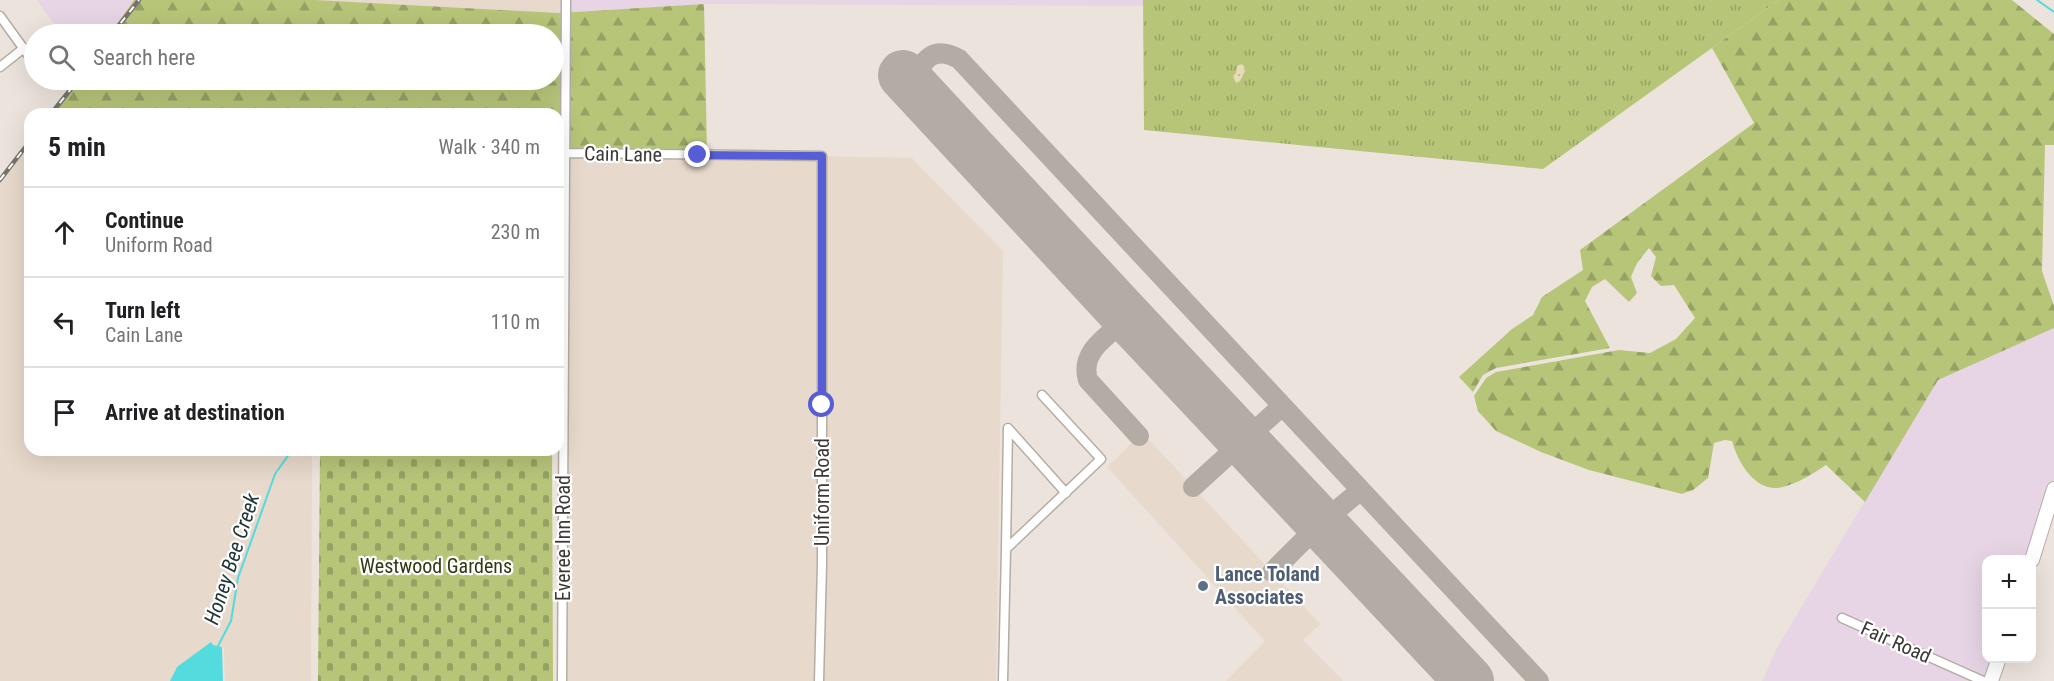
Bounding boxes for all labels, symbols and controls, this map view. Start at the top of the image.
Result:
search box [24,24,564,90]
icon: search [45,41,78,74]
text: Search here [93,45,195,70]
text: 5 min [48,132,106,162]
text: Walk · 340 m [439,135,540,159]
street label: Cain Lane [584,141,662,167]
route end [684,141,710,167]
text: Continue [105,208,184,233]
icon: ahead [48,216,81,249]
text: 230 m [491,220,540,244]
text: Uniform Road [105,233,213,257]
text: Turn left [105,298,180,323]
icon: left [48,306,81,339]
text: 110 m [491,310,540,334]
text: Cain Lane [105,323,183,347]
route start [808,391,834,417]
icon: arrive [48,396,81,429]
text: Arrive at destination [105,400,285,425]
street label: Uniform Road [810,438,834,546]
street label: Everee Inn Road [551,475,575,601]
water label: Honey Bee Creek [200,490,265,627]
park label: Westwood Gardens [360,554,512,578]
map controls [1982,555,2036,663]
button: + [1982,555,2036,609]
place label: Lance Toland Associates [1215,562,1320,609]
marker: Lance Toland Associates [1196,579,1210,593]
button: − [1982,609,2036,663]
street label: Fair Road [1857,616,1935,668]

